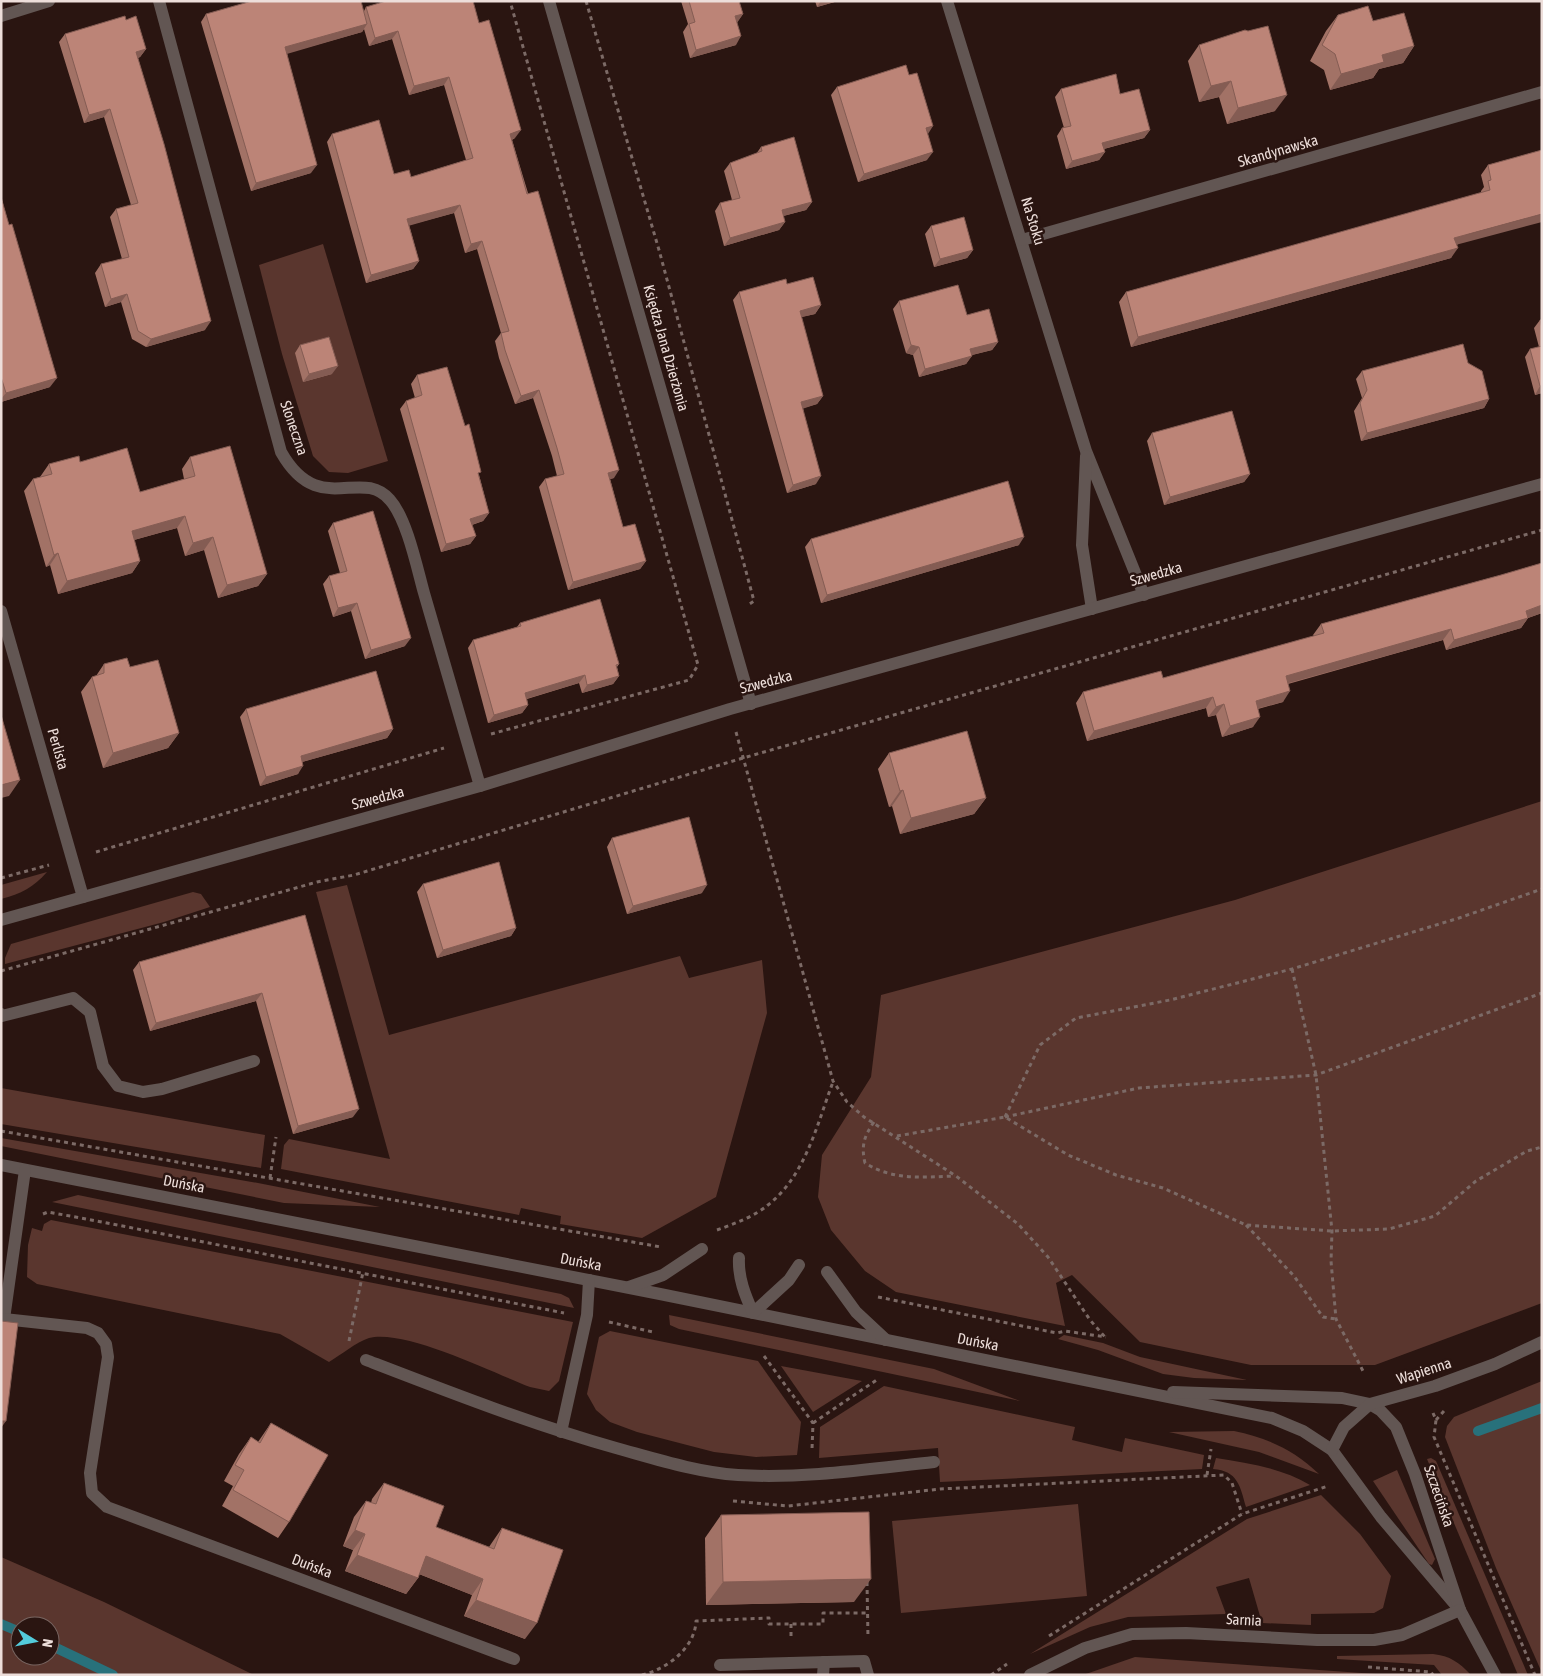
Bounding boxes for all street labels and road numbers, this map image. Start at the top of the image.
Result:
street label: Skandynawska [1236,131,1320,170]
street label: Na Stoku [1018,195,1049,247]
street label: Księdza Jana Dzierżonia [640,283,693,413]
street label: Słoneczna [277,398,312,457]
street label: Szwedzka [1128,558,1184,589]
street label: Szwedzka [738,666,794,697]
street label: Perlista [44,726,73,772]
street label: Szwedzka [350,782,406,813]
street label: Duńska [162,1171,206,1196]
street label: Duńska [559,1249,603,1274]
street label: Duńska [956,1329,1000,1354]
street label: Wapienna [1394,1354,1453,1387]
street label: Szczecińska [1421,1463,1458,1529]
street label: Duńska [290,1550,335,1581]
street label: Sarnia [1226,1610,1262,1629]

